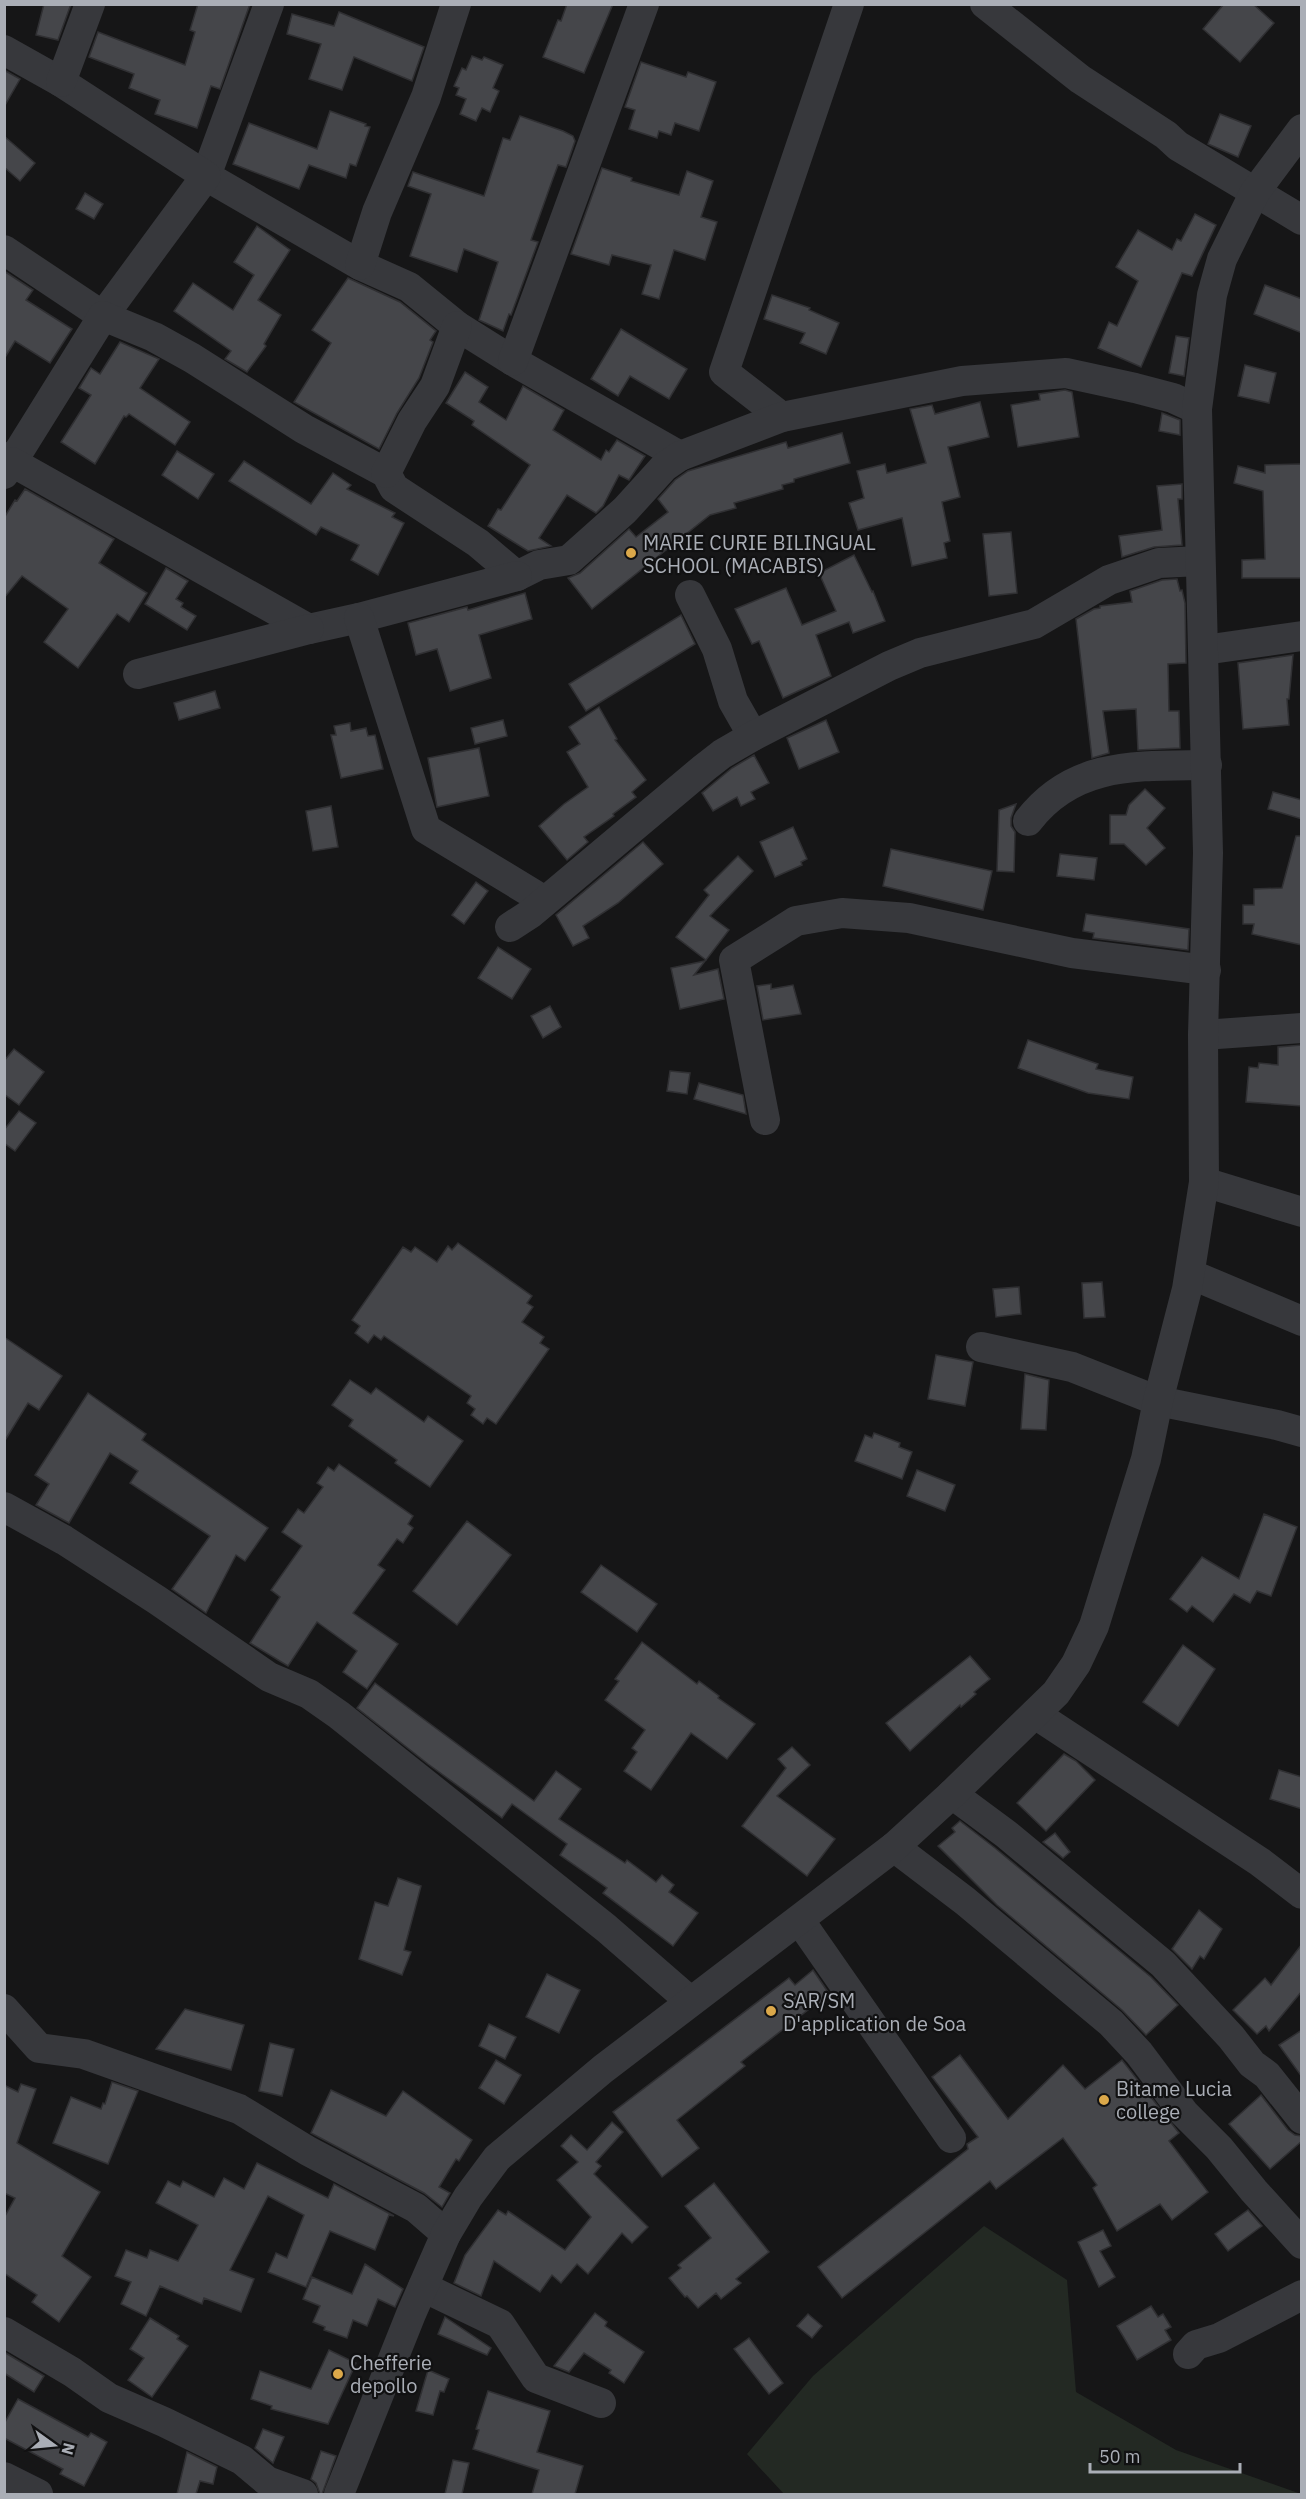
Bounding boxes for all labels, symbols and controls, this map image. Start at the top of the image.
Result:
place label: MARIE CURIE BILINGUAL SCHOOL (MACABIS) [643,529,876,579]
marker: MARIE CURIE BILINGUAL SCHOOL (MACABIS) [624,546,638,560]
place label: SAR/SM D'application de Soa [783,1987,967,2037]
marker: SAR/SM D'application de Soa [764,2004,778,2018]
place label: Bitame Lucia college [1116,2075,1232,2125]
marker: Bitame Lucia college [1097,2093,1111,2107]
place label: Chefferie depollo [350,2349,432,2399]
marker: Chefferie depollo [331,2367,345,2381]
north arrow [24,2415,84,2475]
scale bar [1090,2436,1240,2474]
text: N [57,2441,80,2457]
text: 50 m [1099,2445,1141,2468]

